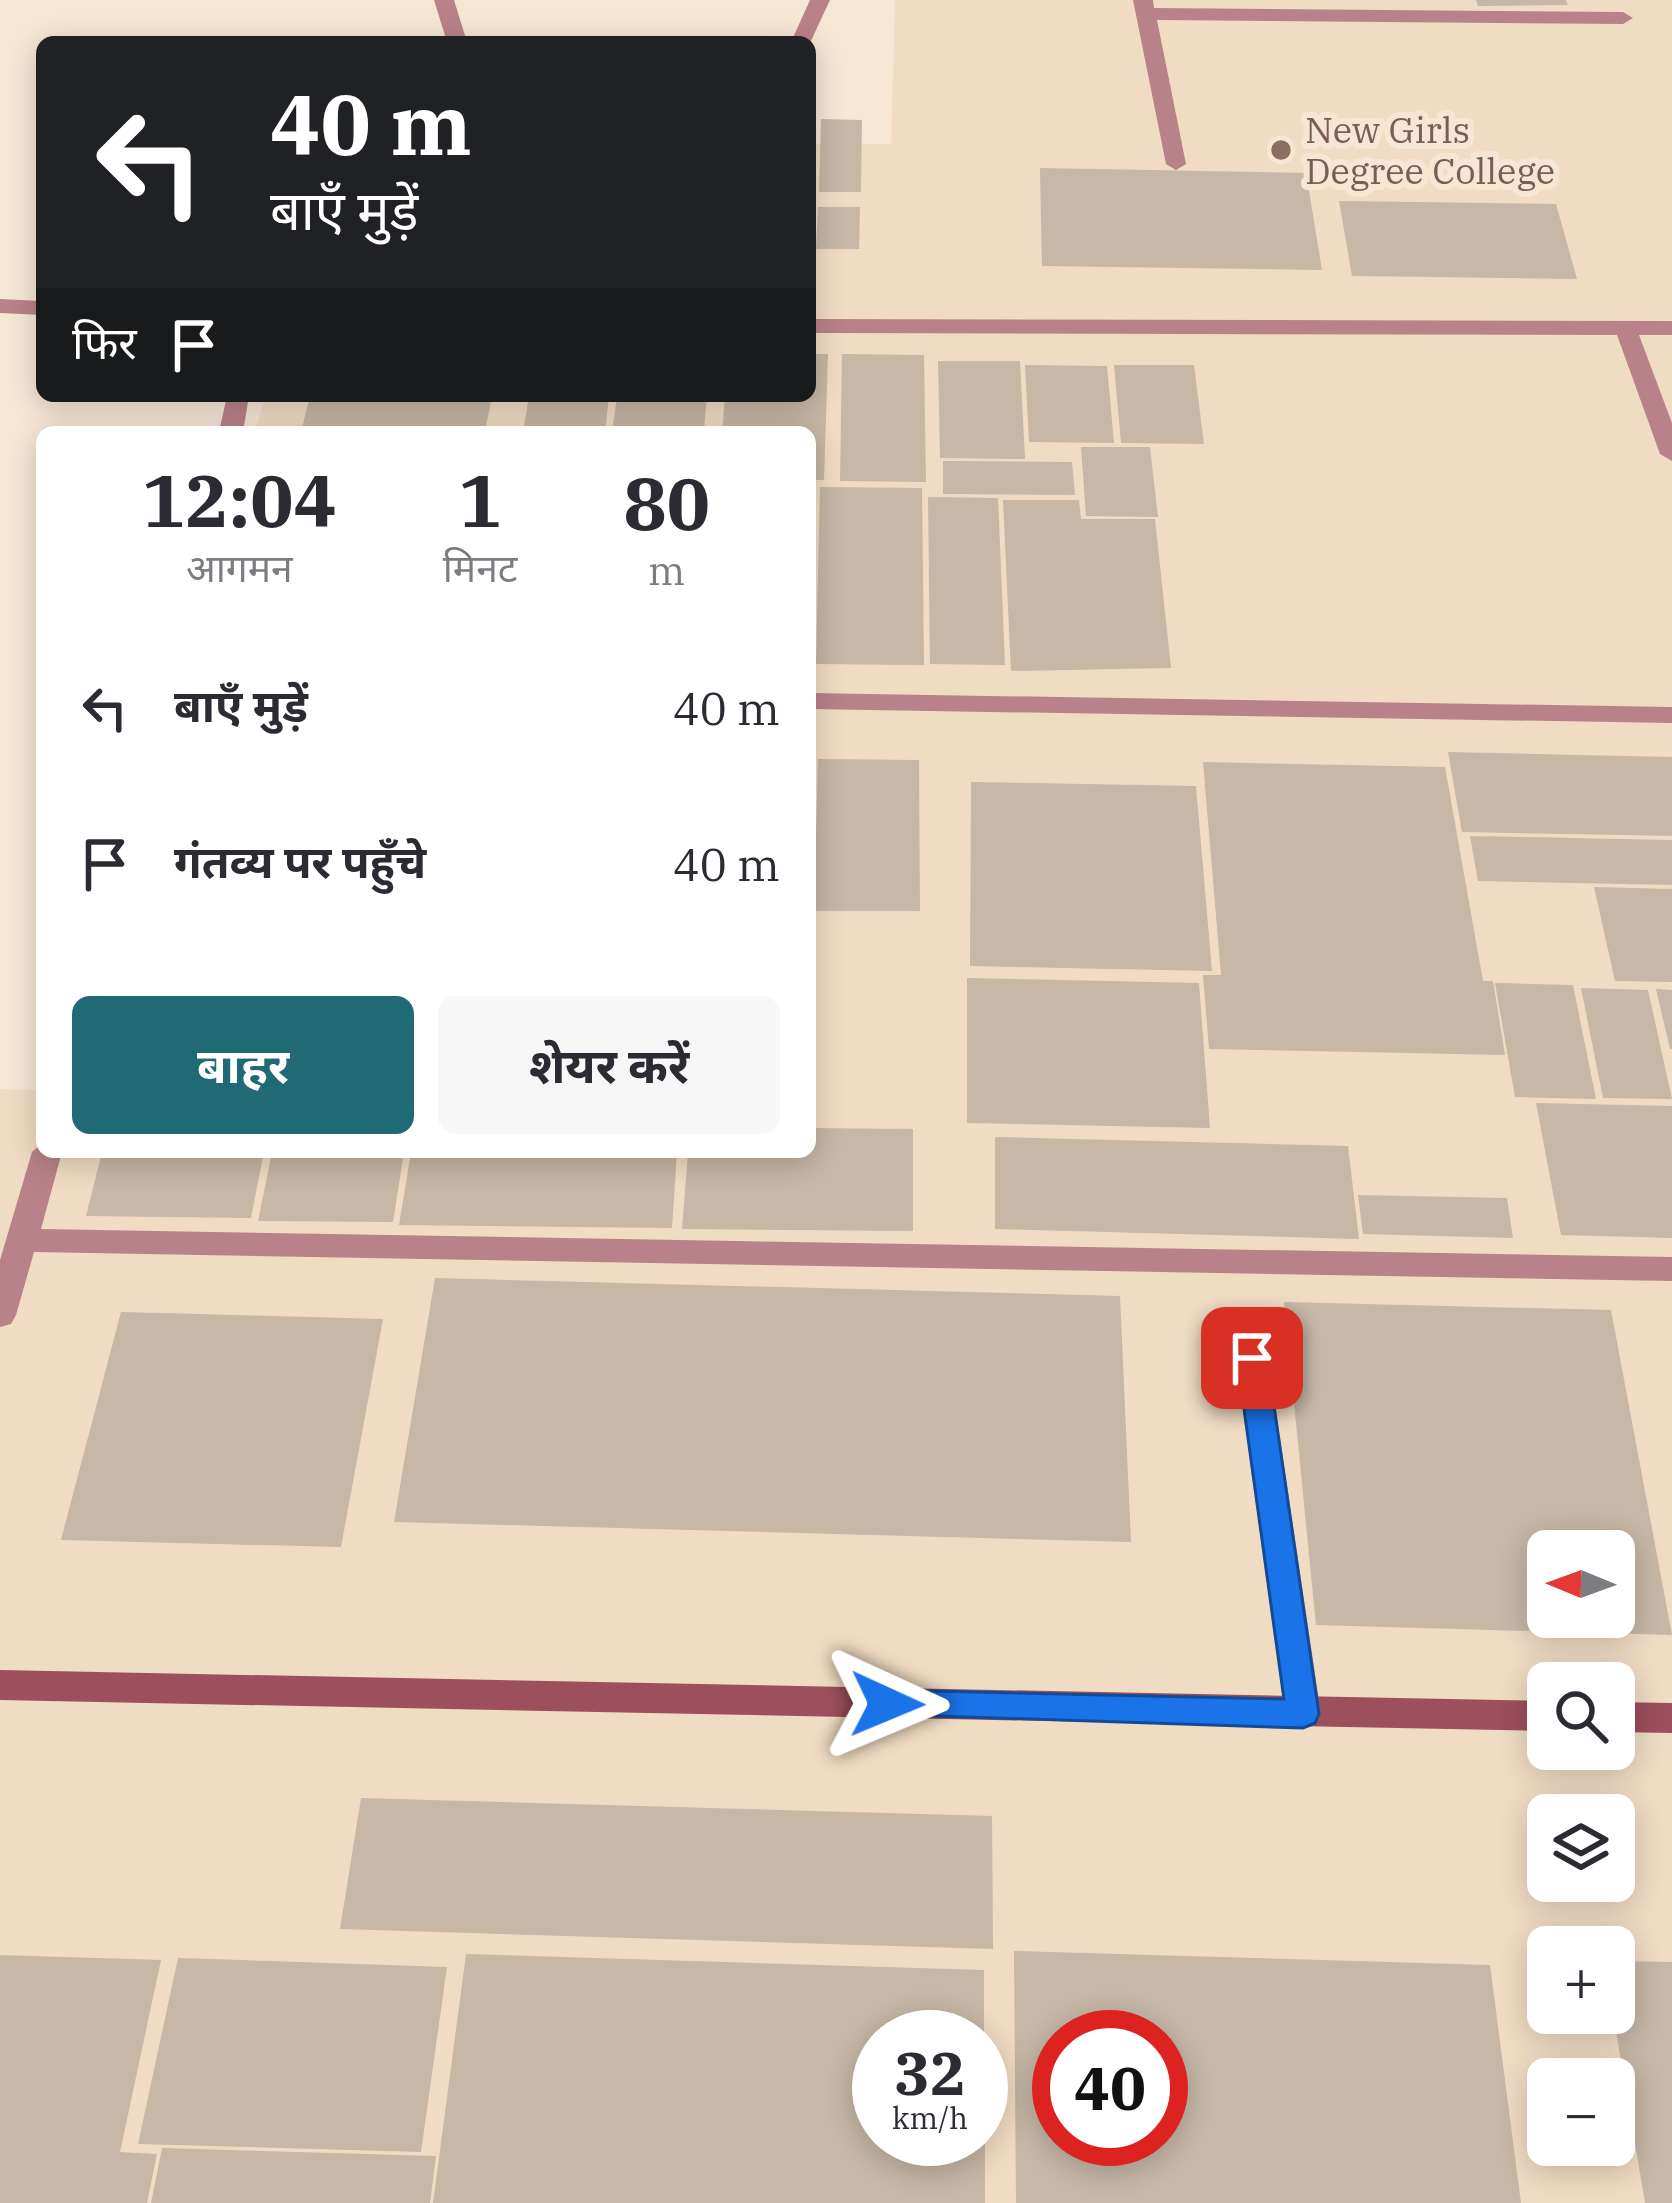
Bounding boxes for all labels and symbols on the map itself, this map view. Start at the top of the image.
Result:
place label: New Girls Degree College [1305,106,1555,194]
marker: New Girls Degree College [1268,137,1294,163]
pin [1201,1307,1303,1409]
north arrow [1527,1530,1635,1638]
position arrow [824,1641,950,1767]
speed limit sign: 40 [1032,2010,1188,2166]

